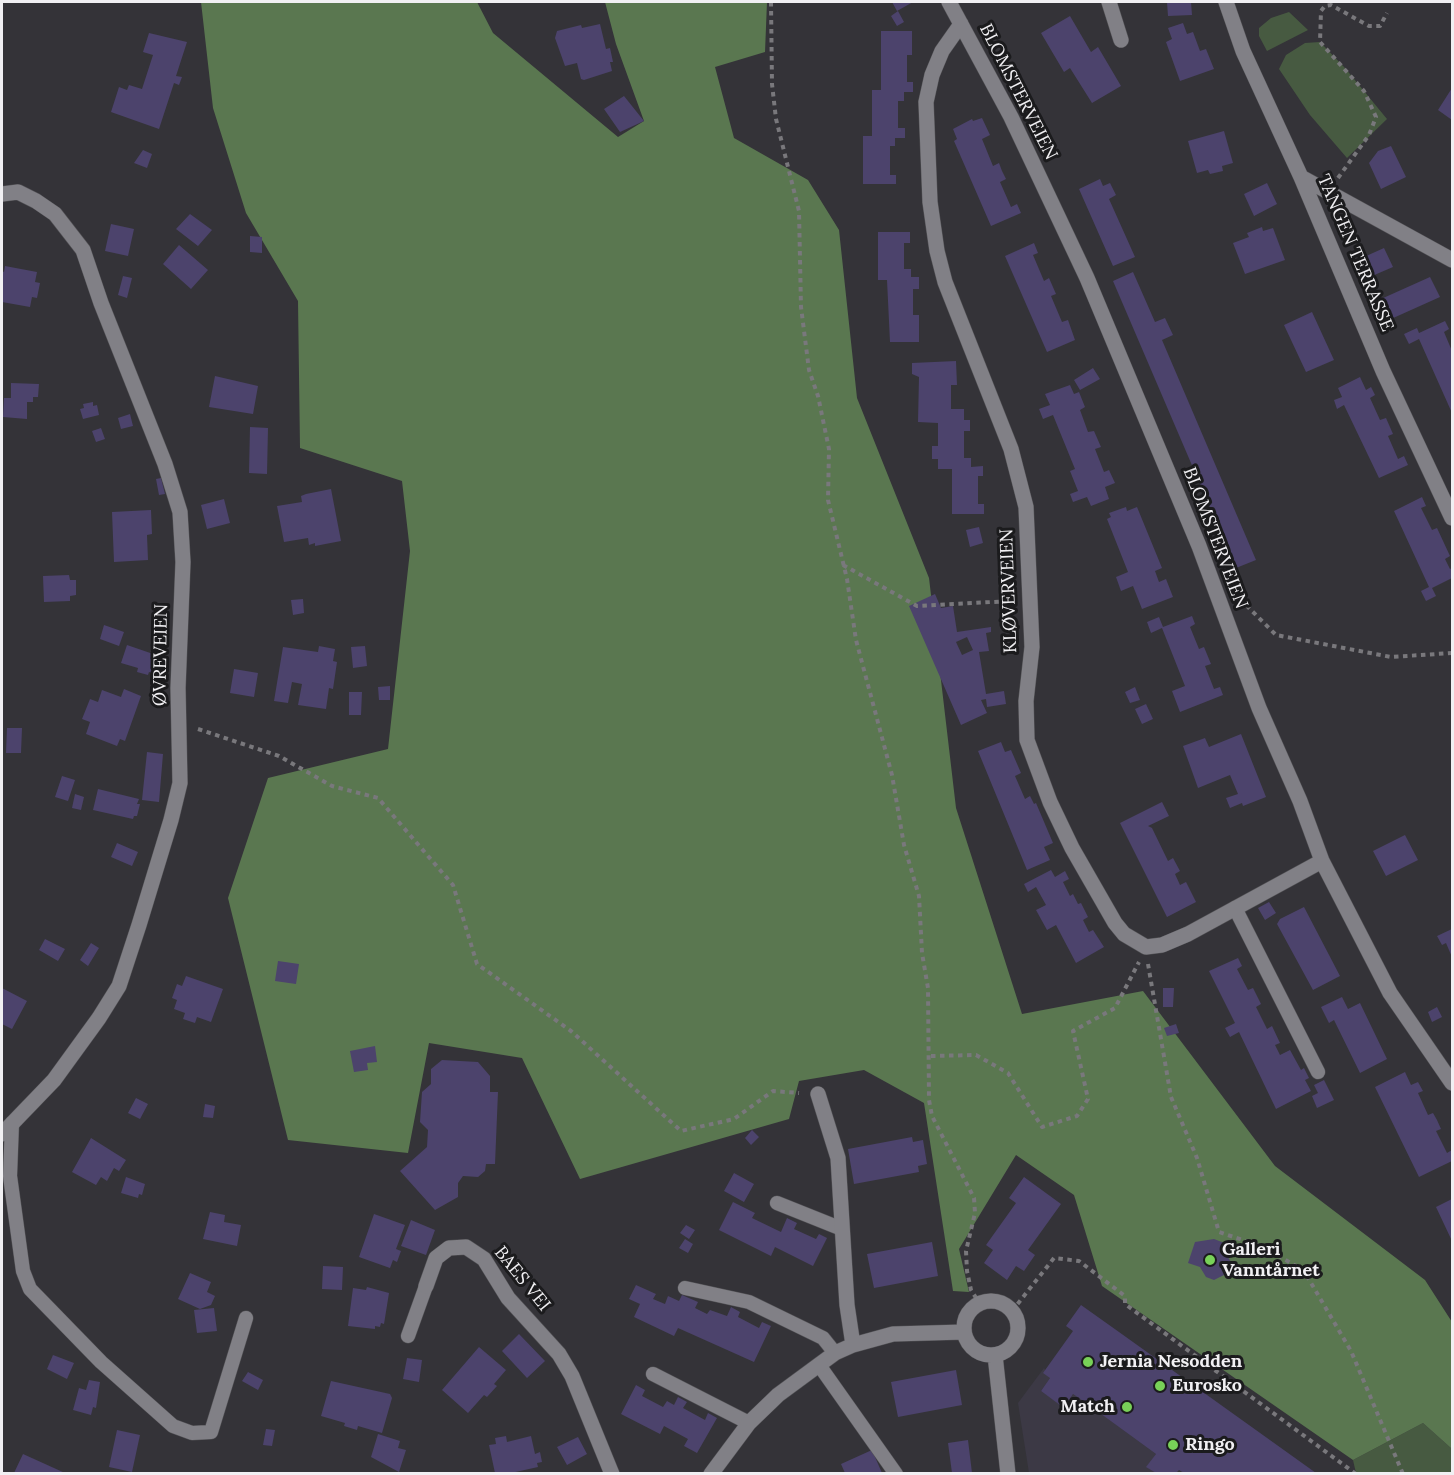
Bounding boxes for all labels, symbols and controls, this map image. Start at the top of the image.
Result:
street label: BLOMSTERVEIEN [974,20,1062,164]
street label: TANGEN TERRASSE [1312,171,1398,335]
street label: BLOMSTERVEIEN [1178,464,1252,612]
street label: KLØVERVEIEN [996,528,1022,654]
street label: ØVREVEIEN [149,604,173,706]
place label: Galleri Vanntårnet [1222,1239,1320,1282]
street label: BAES VEI [489,1242,555,1316]
marker: Galleri Vanntårnet [1203,1253,1217,1267]
place label: Jernia Nesodden [1100,1351,1242,1373]
marker: Jernia Nesodden [1081,1355,1095,1369]
place label: Eurosko [1172,1375,1242,1397]
marker: Eurosko [1153,1379,1167,1393]
place label: Match [1060,1396,1115,1418]
marker: Match [1120,1400,1134,1414]
place label: Ringo [1185,1434,1235,1456]
marker: Ringo [1166,1438,1180,1452]

